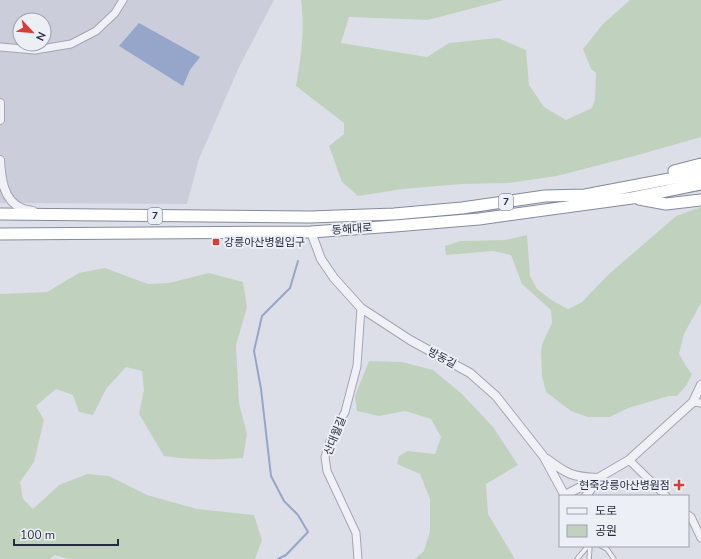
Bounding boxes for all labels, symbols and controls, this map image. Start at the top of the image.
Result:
north arrow [12,12,52,52]
text: N [32,29,49,43]
road number: 7 [499,194,513,210]
road number: 7 [148,208,162,224]
street label: 동해대로 [331,220,373,238]
place label: 강릉아산병원입구 [224,235,305,250]
marker: 강릉아산병원입구 [211,237,221,247]
street label: 방동길 [425,344,459,372]
street label: 산대월길 [320,414,350,458]
place label: 현죽강릉아산병원점 [579,478,670,493]
marker: 현죽강릉아산병원점 [673,479,685,491]
legend [559,495,689,547]
text: 도로 [595,503,617,519]
scale bar [14,521,118,547]
text: 공원 [595,523,617,539]
text: 100 m [20,527,55,543]

